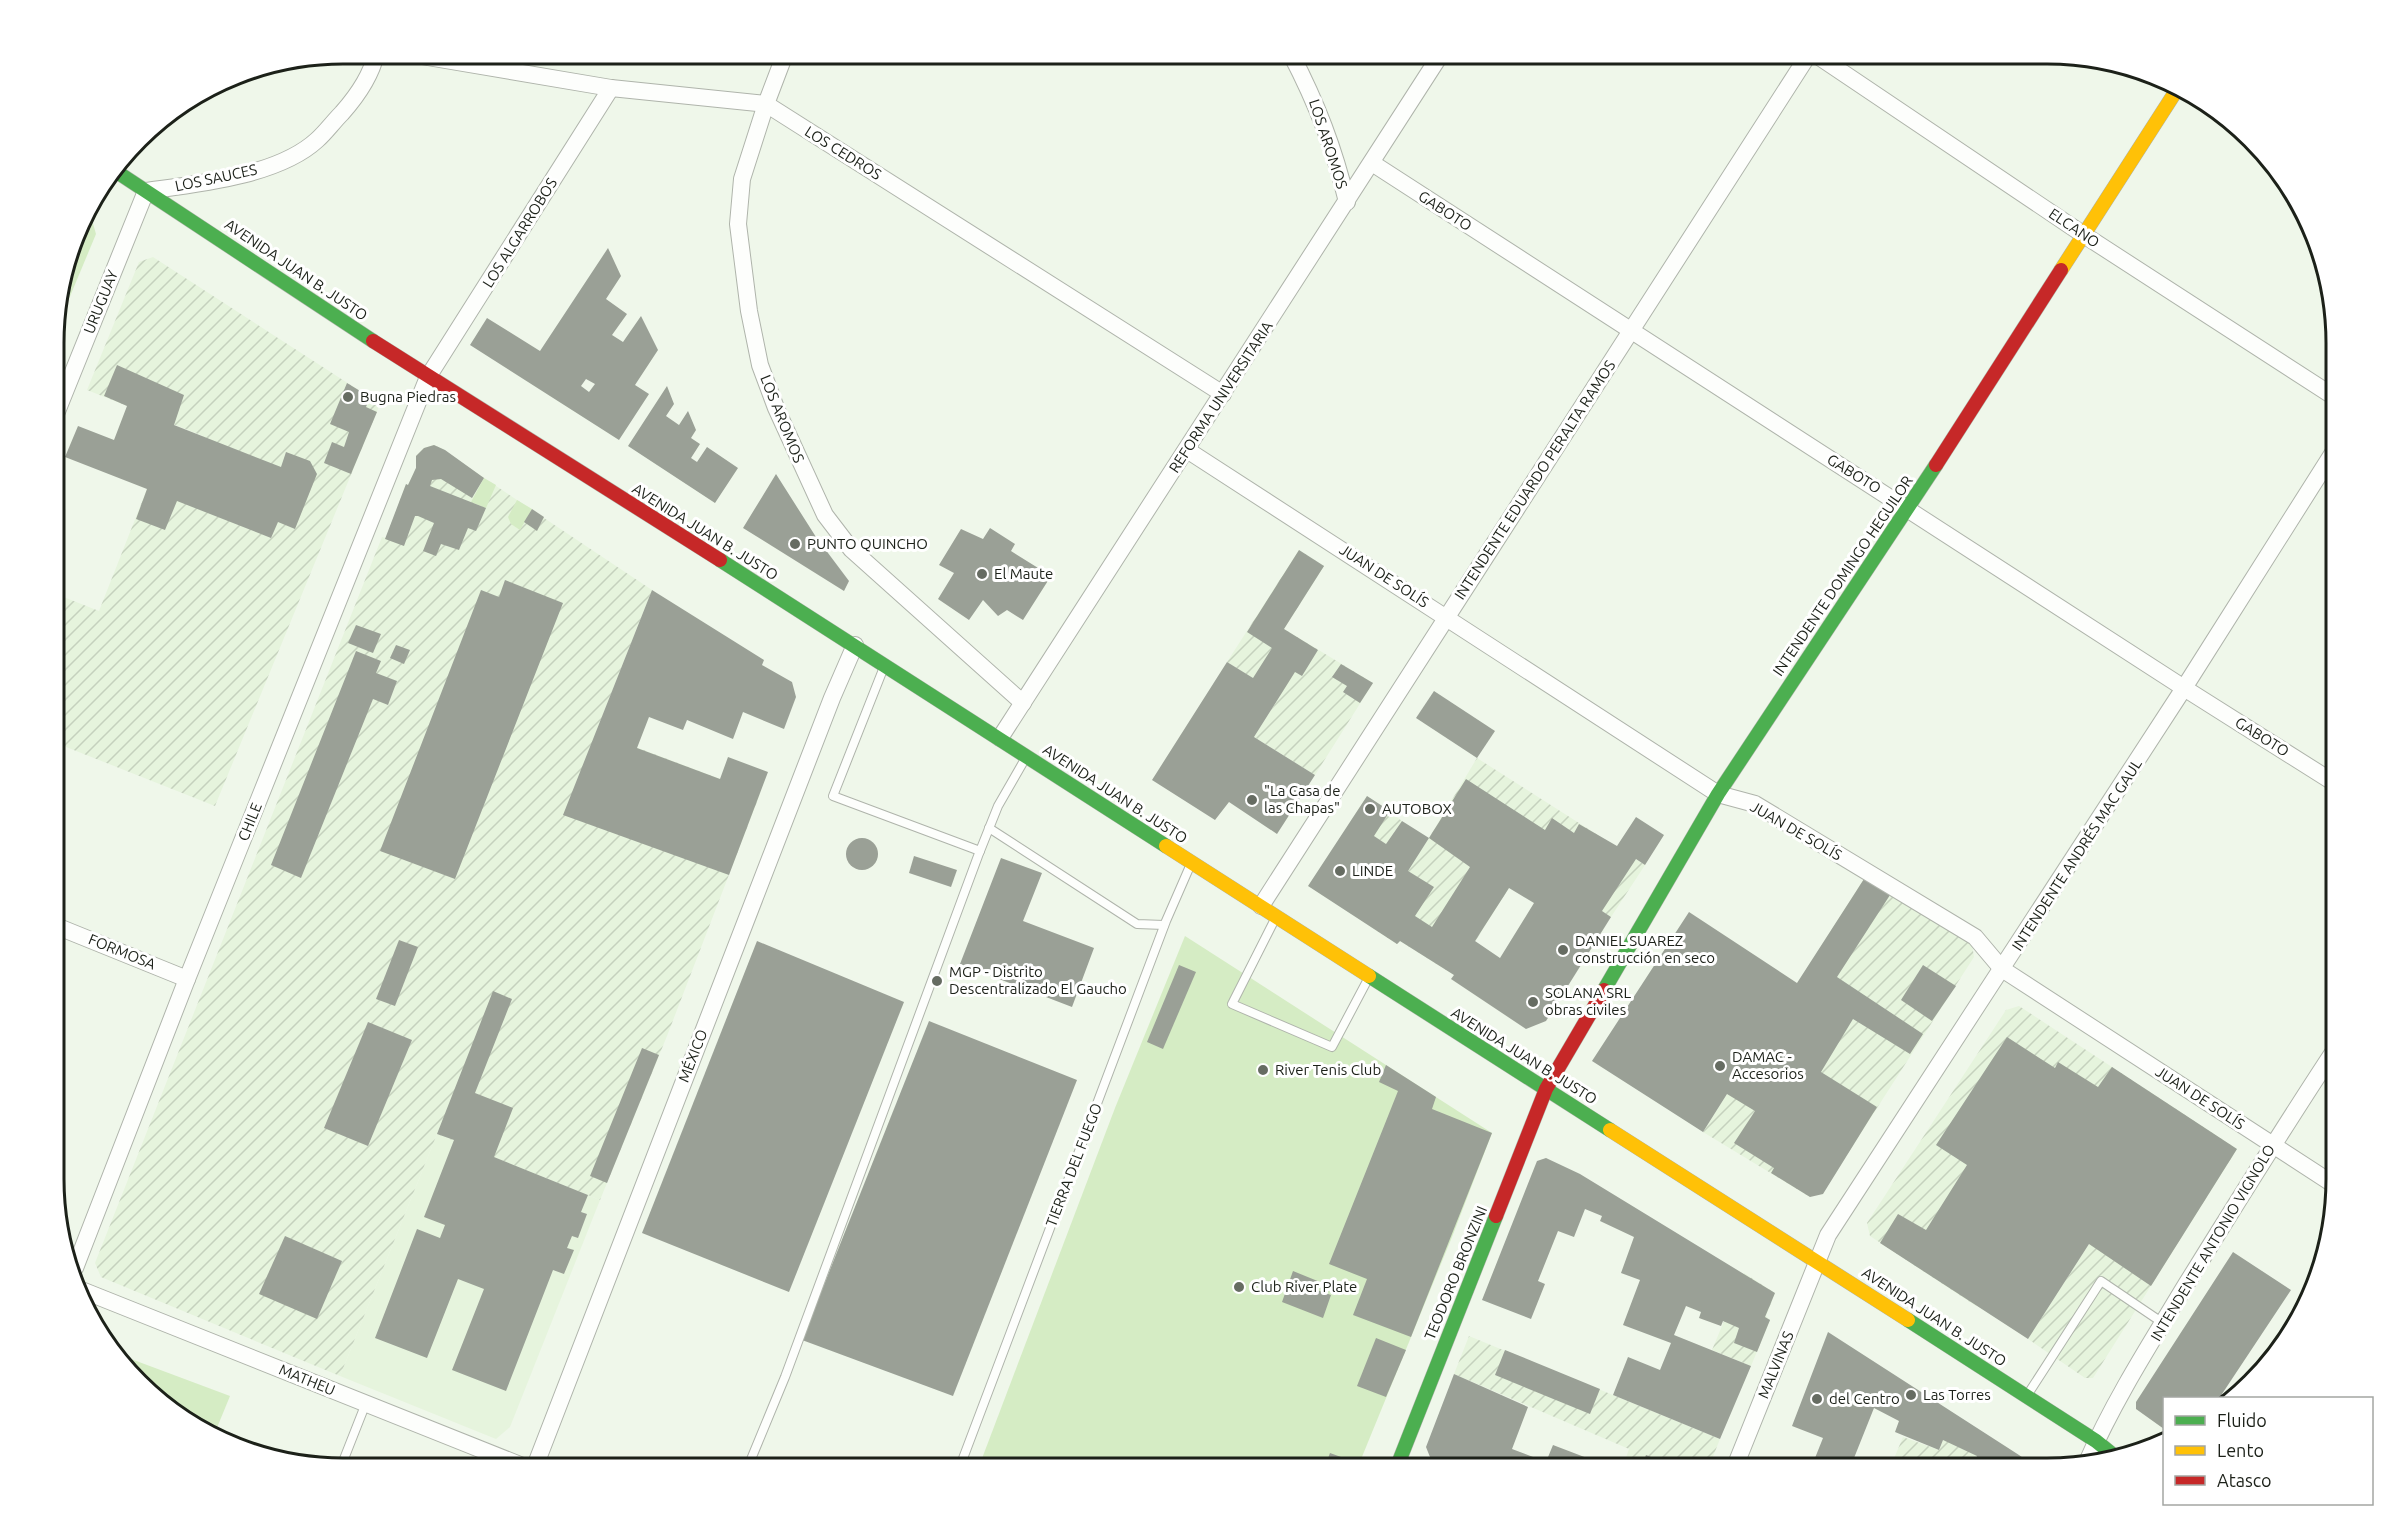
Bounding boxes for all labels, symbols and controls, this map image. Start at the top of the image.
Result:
street label: LOS AROMOS [1306,97,1351,191]
street label: LOS CEDROS [802,122,885,183]
street label: LOS SAUCES [173,160,259,194]
street label: LOS ALGARROBOS [479,175,560,291]
street label: GABOTO [1415,187,1475,234]
street label: ELCANO [2046,205,2103,251]
street label: AVENIDA JUAN B. JUSTO [222,215,371,324]
street label: URUGUAY [80,267,121,336]
street label: REFORMA UNIVERSITARIA [1165,318,1276,476]
street label: INTENDENTE EDUARDO PERALTA RAMOS [1451,357,1619,603]
street label: LOS AROMOS [757,372,808,465]
place label: Bugna Piedras [360,388,456,405]
marker: Bugna Piedras [341,390,355,404]
street label: GABOTO [1824,450,1884,497]
street label: INTENDENTE DOMINGO HEGUILOR [1769,472,1916,679]
street label: AVENIDA JUAN B. JUSTO [629,480,781,583]
place label: PUNTO QUINCHO [807,535,928,552]
marker: PUNTO QUINCHO [788,537,802,551]
street label: JUAN DE SOLÍS [1337,540,1432,611]
place label: El Maute [994,565,1053,582]
marker: El Maute [975,567,989,581]
street label: GABOTO [2232,713,2292,760]
street label: AVENIDA JUAN B. JUSTO [1040,741,1191,847]
street label: INTENDENTE ANDRÉS MAC GAUL [2008,756,2145,954]
place label: "La Casa de las Chapas" [1264,782,1340,816]
marker: "La Casa de las Chapas" [1245,793,1259,807]
street label: JUAN DE SOLÍS [1747,798,1845,864]
street label: CHILE [234,800,265,843]
place label: AUTOBOX [1382,800,1452,817]
marker: AUTOBOX [1363,802,1377,816]
place label: LINDE [1352,862,1393,879]
marker: LINDE [1333,864,1347,878]
street label: FORMOSA [86,930,159,973]
place label: DANIEL SUAREZ construcción en seco [1575,932,1715,966]
marker: DANIEL SUAREZ construcción en seco [1556,943,1570,957]
place label: MGP - Distrito Descentralizado El Gaucho [949,963,1127,997]
marker: MGP - Distrito Descentralizado El Gaucho [930,974,944,988]
place label: SOLANA SRL obras civiles [1545,984,1631,1018]
marker: SOLANA SRL obras civiles [1526,995,1540,1009]
street label: AVENIDA JUAN B. JUSTO [1448,1004,1600,1107]
street label: MÉXICO [675,1027,710,1085]
place label: DAMAC - Accesorios [1732,1048,1804,1082]
marker: DAMAC - Accesorios [1713,1059,1727,1073]
place label: River Tenis Club [1275,1061,1381,1078]
street label: JUAN DE SOLÍS [2153,1062,2248,1133]
marker: River Tenis Club [1256,1063,1270,1077]
street label: TIERRA DEL FUEGO [1042,1101,1105,1229]
street label: INTENDENTE ANTONIO VIGNOLO [2147,1141,2278,1344]
street label: TEODORO BRONZINI [1421,1203,1490,1342]
street label: AVENIDA JUAN B. JUSTO [1859,1264,2010,1370]
place label: Club River Plate [1251,1278,1357,1295]
marker: Club River Plate [1232,1280,1246,1294]
street label: MALVINAS [1754,1329,1797,1401]
street label: MATHEU [277,1361,338,1399]
place label: Las Torres [1923,1386,1991,1403]
marker: Las Torres [1904,1388,1918,1402]
place label: del Centro [1829,1390,1900,1407]
marker: del Centro [1810,1392,1824,1406]
legend [2163,1397,2373,1505]
text: Fluido [2217,1410,2267,1430]
text: Lento [2217,1440,2264,1460]
text: Atasco [2217,1470,2272,1490]

